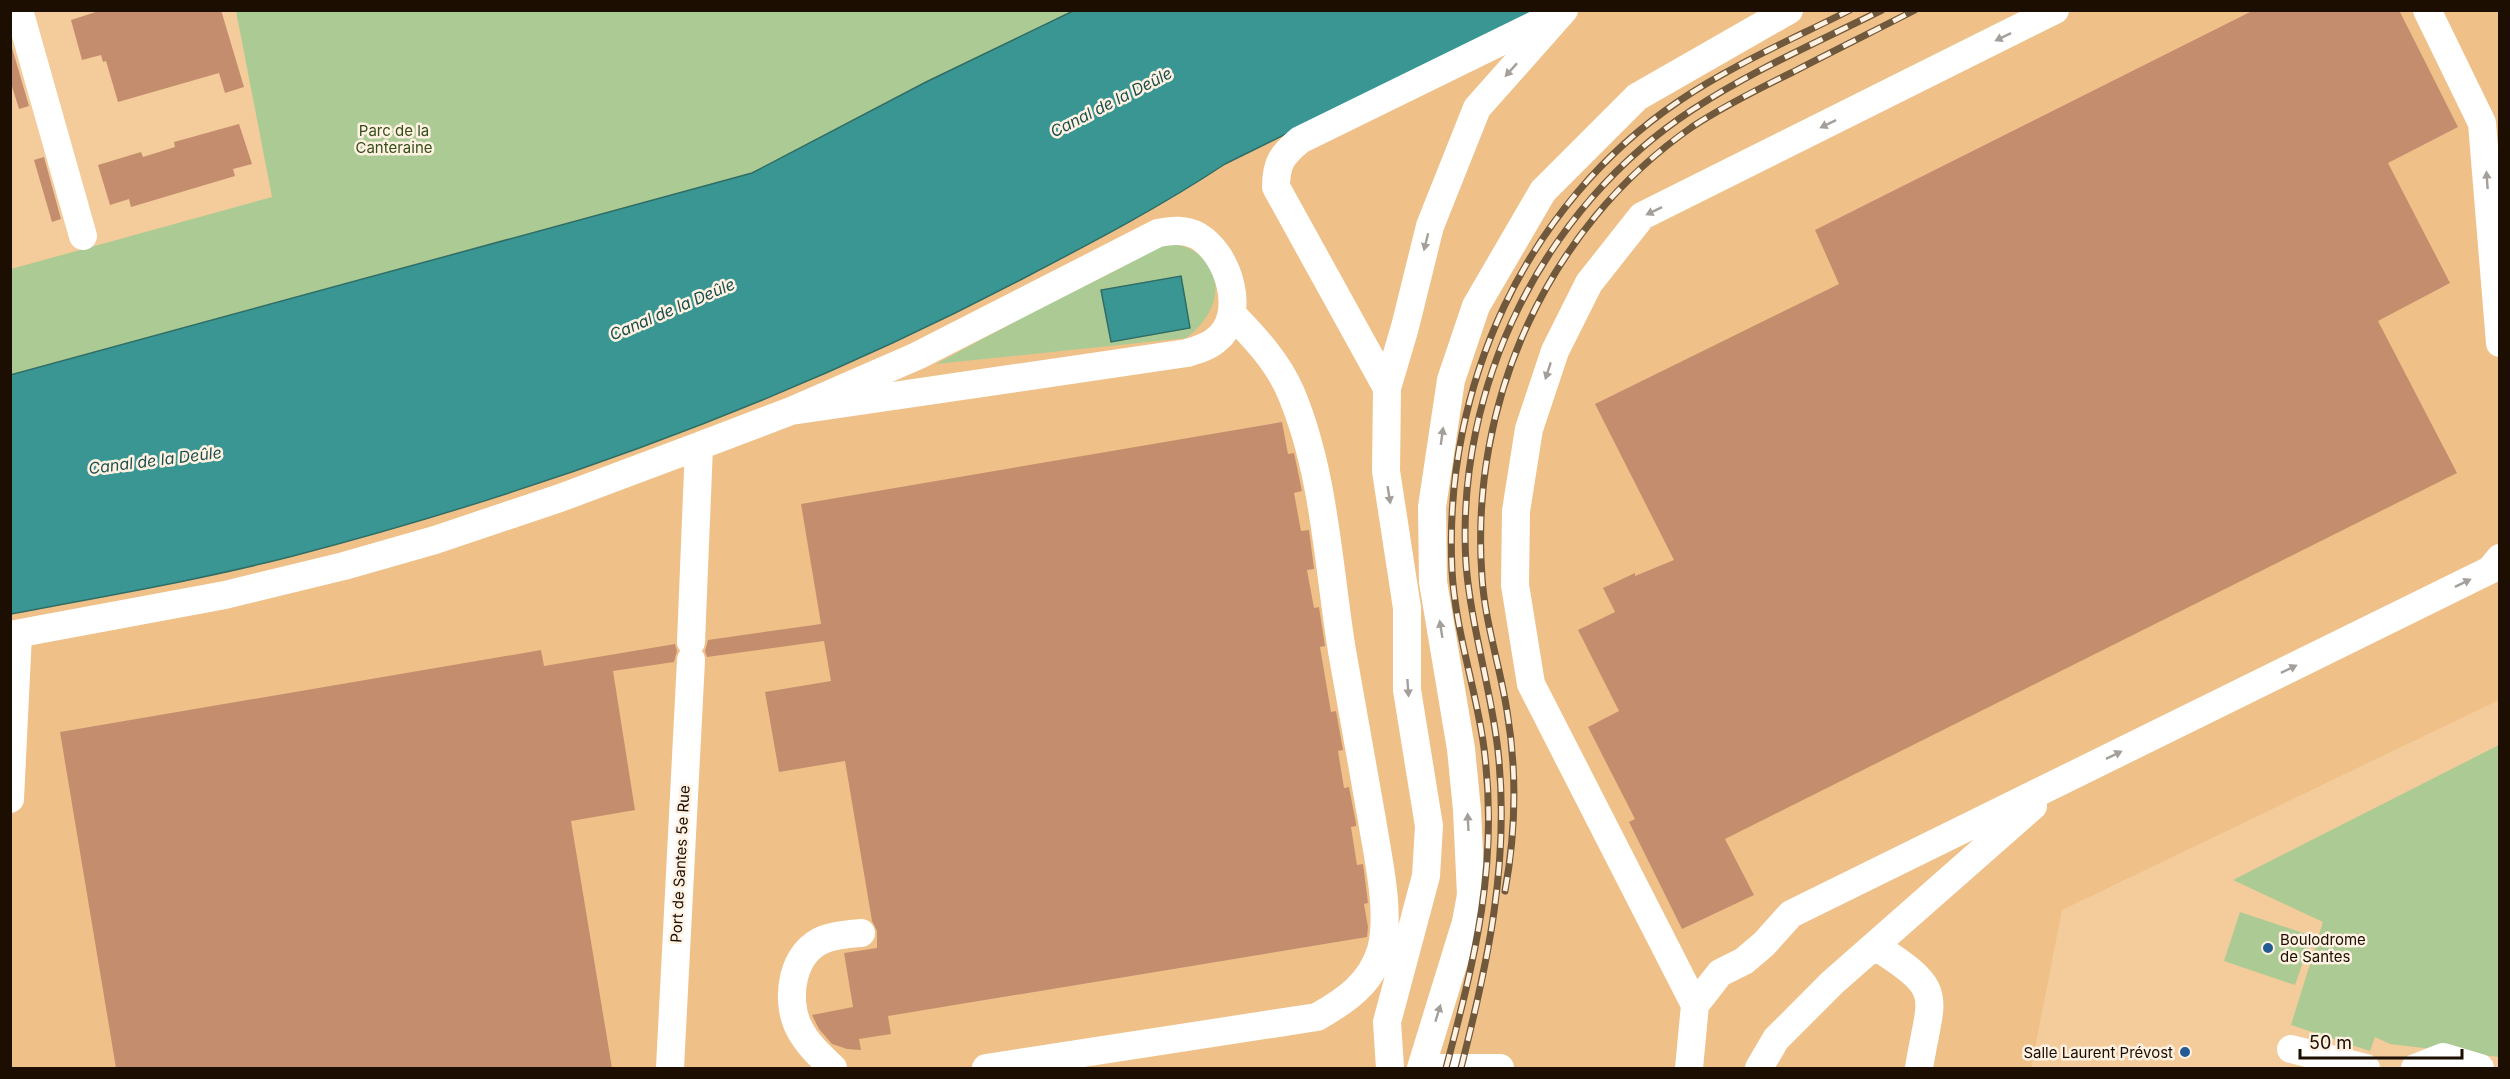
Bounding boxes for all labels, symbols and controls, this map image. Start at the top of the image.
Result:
one-way arrow [1994,32,2011,41]
one-way arrow [1505,62,1518,77]
water label: Canal de la Deûle [1047,63,1175,141]
one-way arrow [1819,118,1837,128]
park label: Parc de la Canteraine [355,121,433,157]
one-way arrow [2482,170,2492,189]
one-way arrow [1645,206,1662,215]
one-way arrow [1420,233,1430,252]
water label: Canal de la Deûle [606,274,738,344]
one-way arrow [1543,362,1553,380]
one-way arrow [1438,426,1447,445]
water label: Canal de la Deûle [87,442,223,478]
one-way arrow [1385,486,1394,505]
one-way arrow [2455,578,2472,588]
one-way arrow [1436,620,1445,639]
one-way arrow [2280,664,2297,674]
one-way arrow [1403,679,1412,698]
one-way arrow [2105,751,2122,760]
street label: Port de Santes 5e Rue [666,785,694,943]
one-way arrow [1463,813,1472,832]
place label: Boulodrome de Santes [2280,930,2366,966]
marker: Boulodrome de Santes [2261,941,2275,955]
one-way arrow [1434,1004,1443,1022]
scale bar [2300,1022,2462,1060]
text: 50 m [2309,1032,2352,1053]
place label: Salle Laurent Prévost [2023,1043,2173,1062]
marker: Salle Laurent Prévost [2178,1045,2192,1059]

